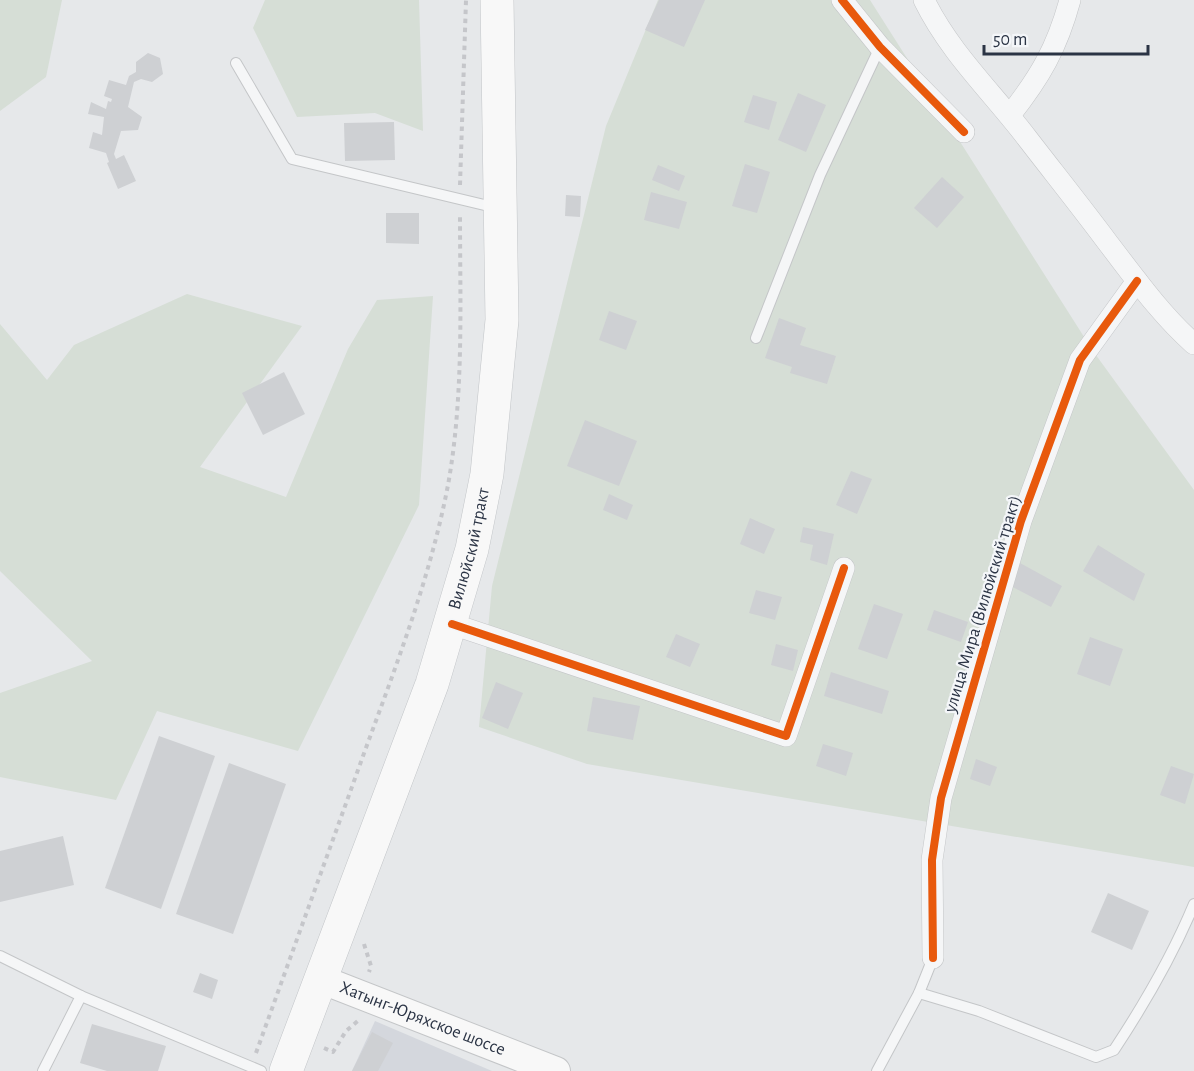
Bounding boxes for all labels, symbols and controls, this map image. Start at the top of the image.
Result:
scale bar [984,18,1148,56]
text: 50 m [993,31,1027,49]
street label: Вилюйский тракт [445,486,493,612]
street label: улица Мира (Вилюйский тракт) [941,493,1025,716]
street label: Хатынг-Юряхское шоссе [337,979,508,1059]

